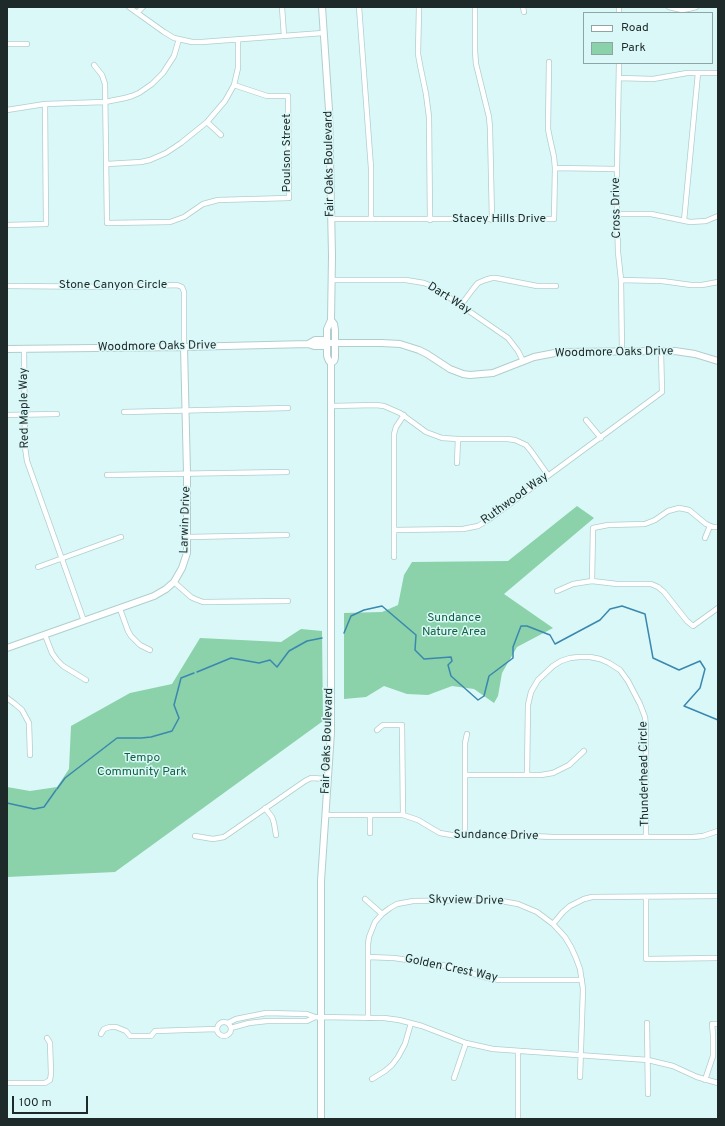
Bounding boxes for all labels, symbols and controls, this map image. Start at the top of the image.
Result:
legend [583,12,713,64]
text: Road [621,20,649,36]
text: Park [621,40,646,56]
street label: Fair Oaks Boulevard [322,111,338,217]
street label: Poulson Street [281,114,295,192]
street label: Cross Drive [609,177,625,239]
street label: Stacey Hills Drive [452,213,546,227]
street label: Stone Canyon Circle [59,279,167,293]
street label: Dart Way [424,280,474,318]
street label: Woodmore Oaks Drive [97,339,217,355]
street label: Woodmore Oaks Drive [554,345,674,361]
street label: Red Maple Way [17,367,33,449]
street label: Ruthwood Way [479,470,551,528]
street label: Larwin Drive [178,486,194,554]
park label: Sundance Nature Area [422,612,486,640]
street label: Fair Oaks Boulevard [319,688,337,794]
street label: Thunderhead Circle [637,721,653,827]
park label: Tempo Community Park [97,752,187,780]
street label: Sundance Drive [453,828,539,844]
street label: Skyview Drive [428,893,504,909]
street label: Golden Crest Way [403,952,499,986]
scale bar [14,1088,90,1114]
text: 100 m [19,1095,52,1111]

